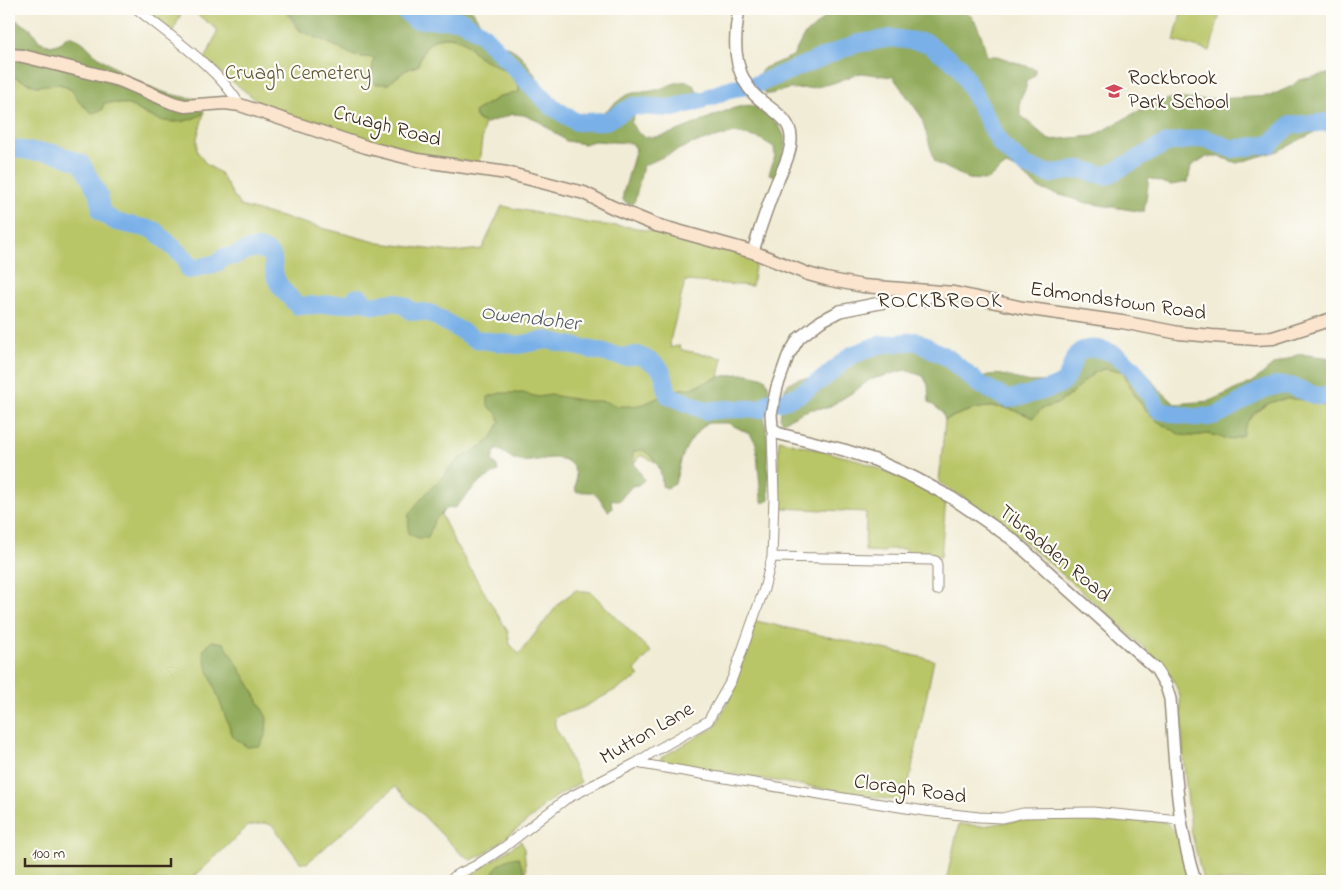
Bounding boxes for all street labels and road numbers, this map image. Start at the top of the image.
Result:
street label: Cruagh Road [329,98,445,158]
street label: Edmondstown Road [1028,275,1208,329]
street label: Tibradden Road [991,498,1117,610]
street label: Mutton Lane [594,695,700,773]
street label: Cloragh Road [852,767,968,815]

